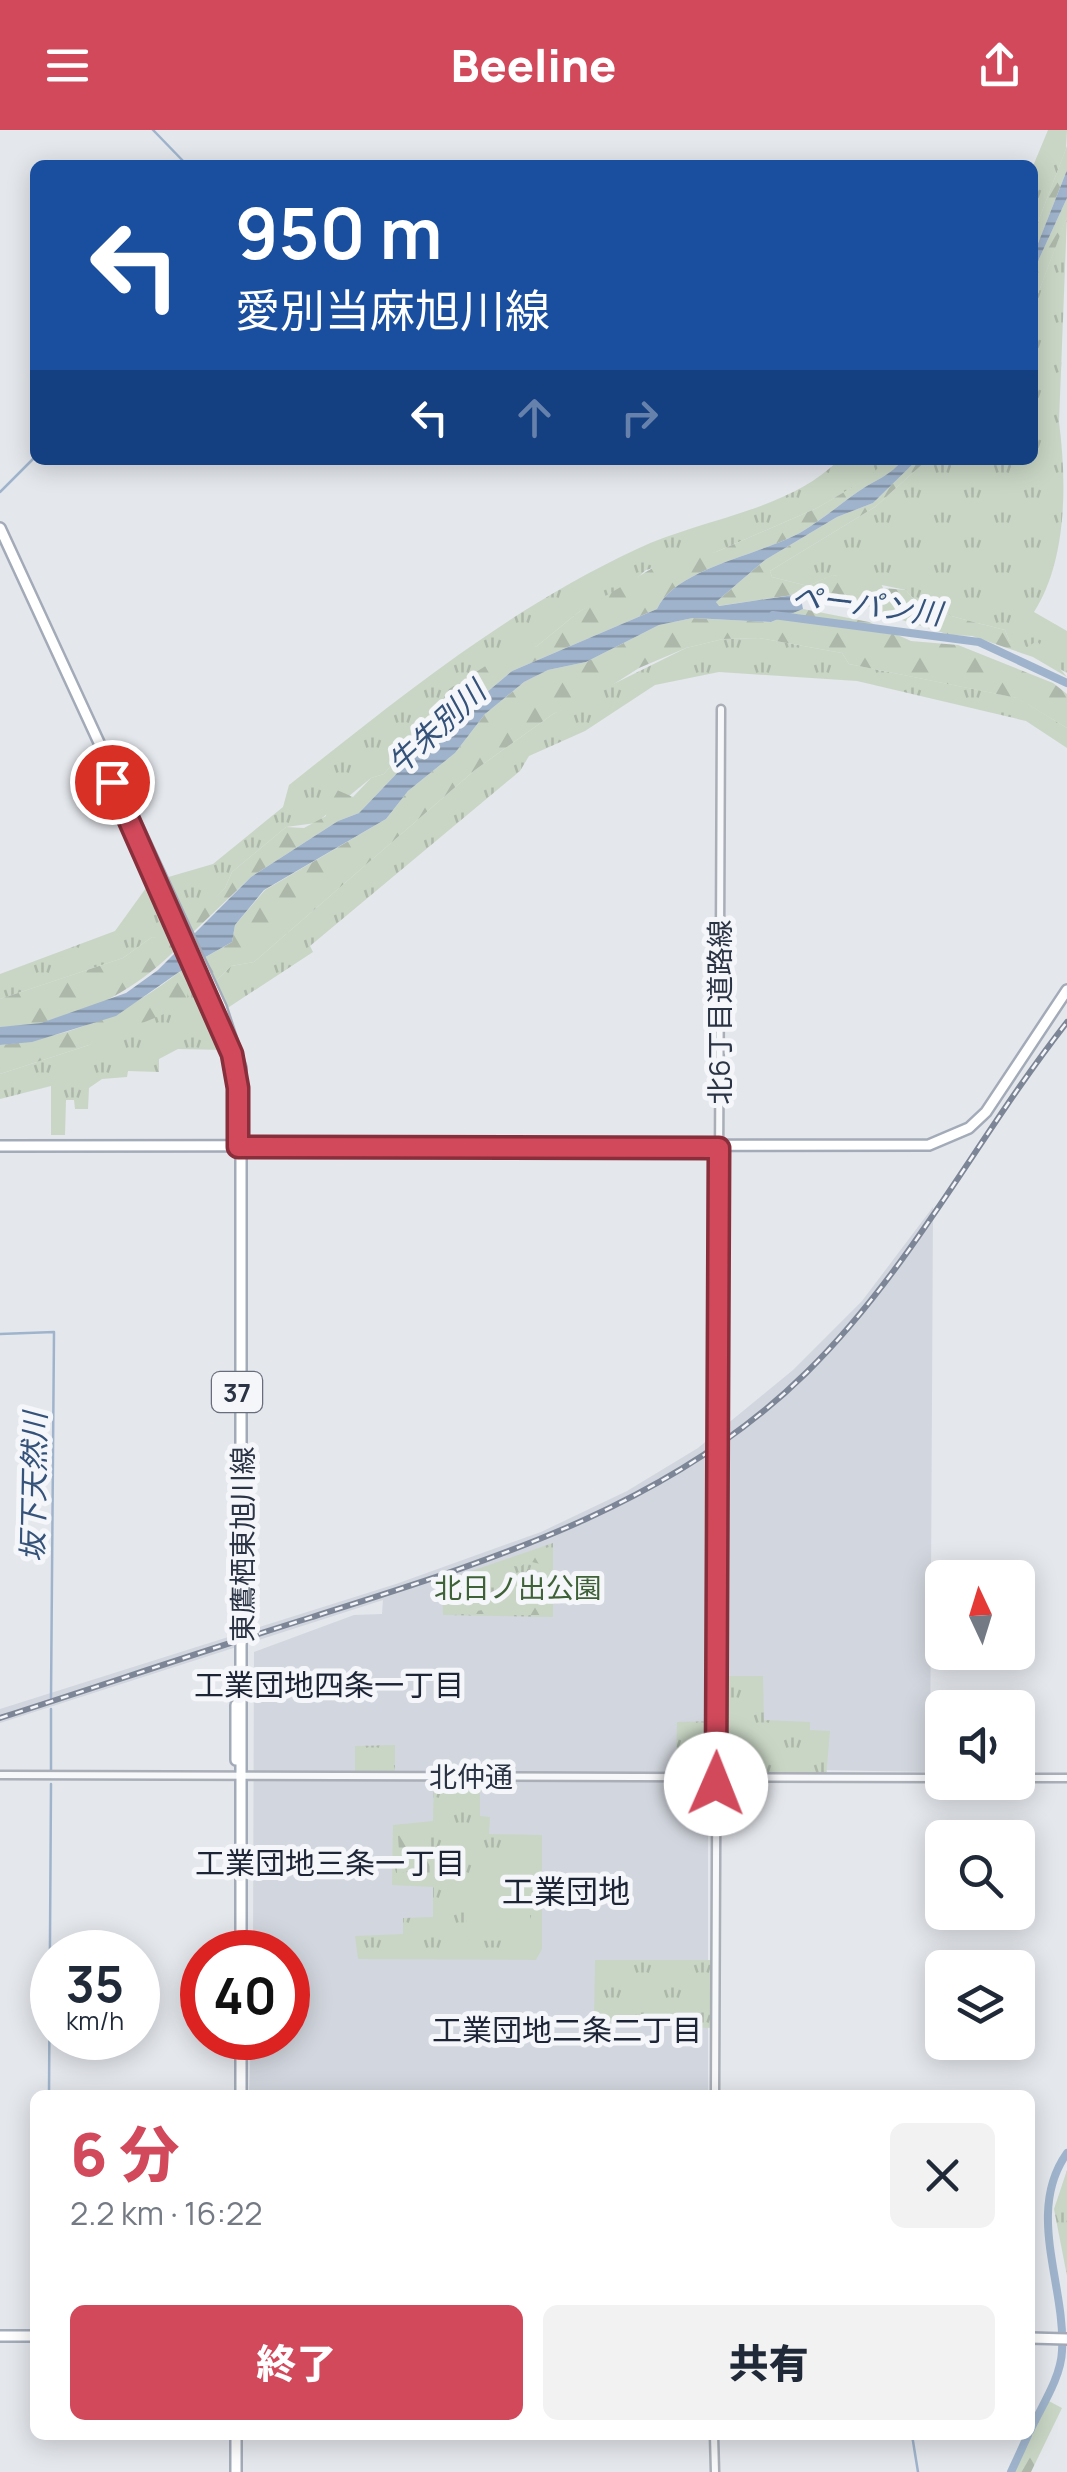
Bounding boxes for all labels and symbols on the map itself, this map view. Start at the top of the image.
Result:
water label: ペーパン川 [789,574,948,634]
water label: 牛朱別川 [378,669,496,783]
pin [70,740,155,825]
street label: 北6丁目道路線 [700,919,738,1105]
road number: 37 [212,1372,262,1412]
water label: 坂下天然川 [11,1409,55,1562]
street label: 東鷹栖東旭川線 [223,1446,261,1642]
north arrow [925,1560,1035,1670]
park label: 北日ノ出公園 [434,1568,602,1606]
district label: 工業団地四条一丁目 [194,1664,464,1705]
position arrow [664,1732,768,1836]
street label: 北仲通 [429,1757,513,1795]
district label: 工業団地三条一丁目 [195,1842,465,1883]
district label: 工業団地 [502,1869,630,1913]
speed limit sign: 40 [180,1930,310,2060]
district label: 工業団地二条二丁目 [432,2009,702,2050]

